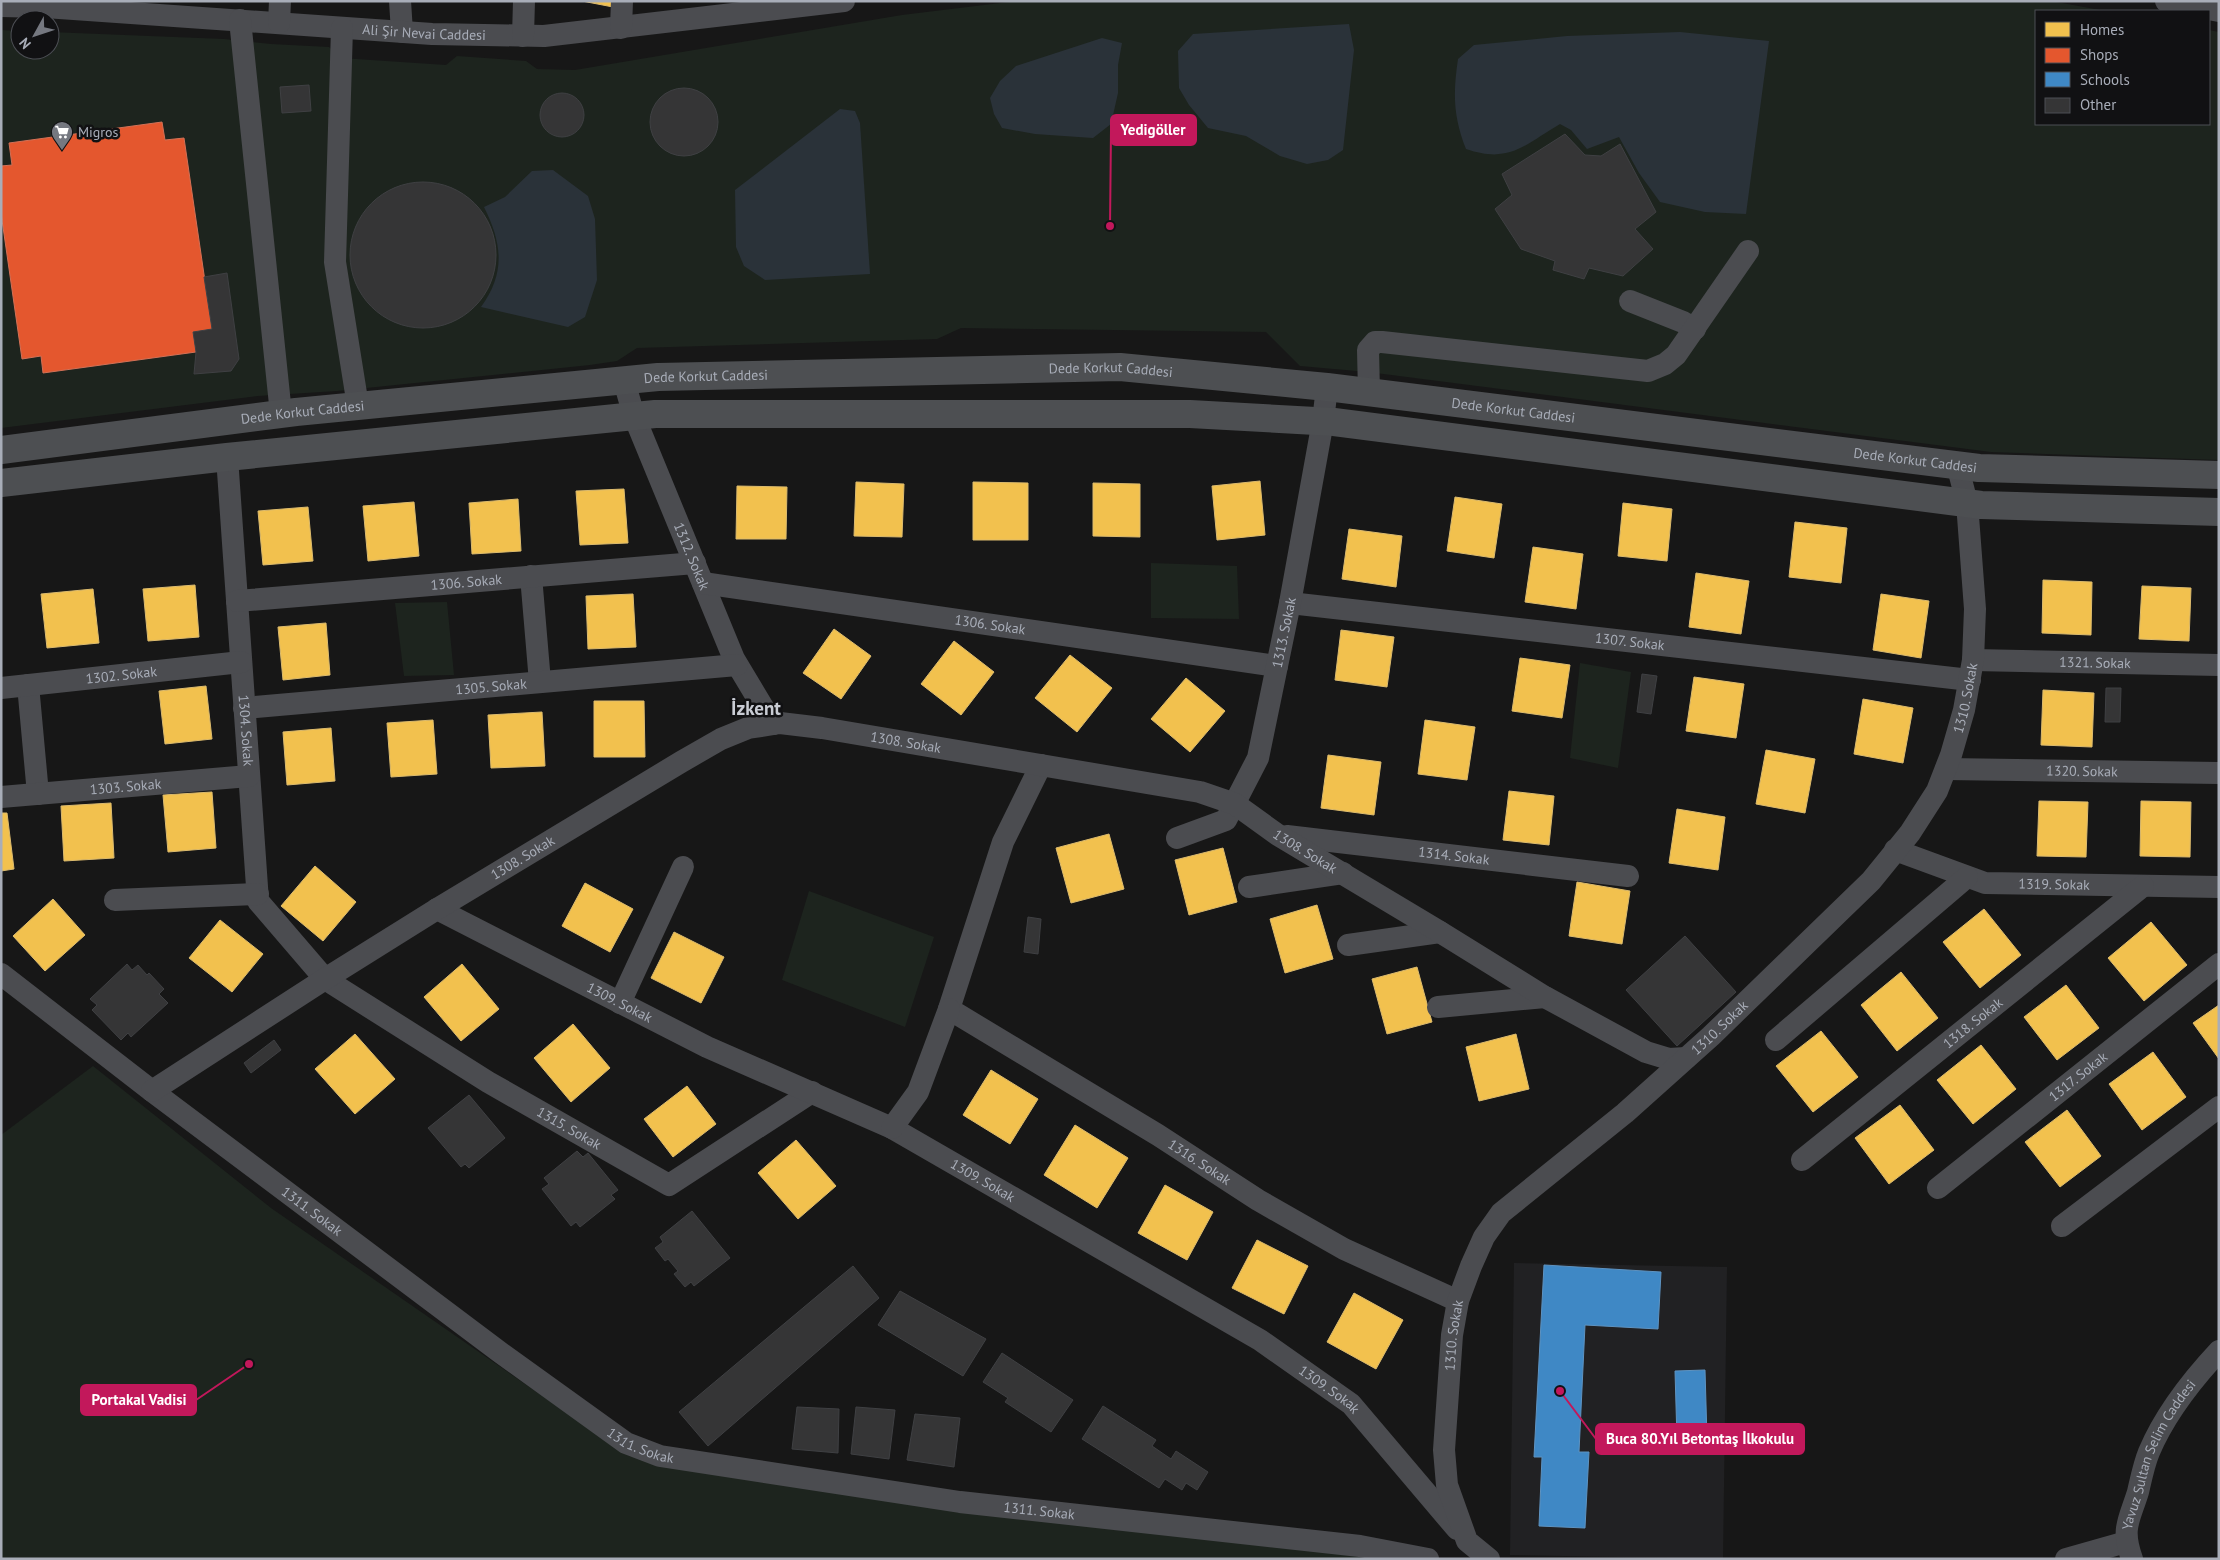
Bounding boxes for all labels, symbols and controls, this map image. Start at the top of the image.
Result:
north arrow [10,10,60,60]
legend [2035,10,2210,125]
street label: Ali Şir Nevai Caddesi [362,20,486,44]
text: Homes [2080,20,2124,39]
text: N [15,34,35,53]
text: Shops [2080,45,2119,64]
text: Schools [2080,70,2130,89]
text: Other [2080,95,2116,114]
callout: Yedigöller [1111,115,1196,145]
supermarket icon: Migros [50,120,74,151]
text: Yedigöller [1120,120,1186,139]
place label: Migros [78,123,119,141]
street label: Dede Korkut Caddesi [1048,358,1174,381]
street label: Dede Korkut Caddesi [643,366,768,387]
street label: Dede Korkut Caddesi [1451,394,1576,427]
street label: Dede Korkut Caddesi [240,396,365,428]
street label: Dede Korkut Caddesi [1853,443,1978,477]
street label: 1312. Sokak [670,520,714,593]
street label: 1306. Sokak [430,570,503,594]
street label: 1313. Sokak [1268,596,1300,669]
street label: 1306. Sokak [953,610,1027,639]
street label: 1307. Sokak [1594,629,1666,654]
street label: 1321. Sokak [2059,653,2131,672]
street label: 1310. Sokak [1949,661,1981,735]
street label: 1302. Sokak [85,662,158,688]
street label: 1305. Sokak [455,674,528,699]
street label: 1304. Sokak [235,694,258,767]
district label: İzkent [731,696,781,720]
street label: 1308. Sokak [869,727,943,757]
street label: 1320. Sokak [2046,761,2118,781]
street label: 1303. Sokak [89,774,162,798]
street label: 1308. Sokak [1269,825,1341,877]
street label: 1308. Sokak [487,831,558,884]
street label: 1314. Sokak [1417,842,1491,869]
street label: 1319. Sokak [2018,875,2090,894]
street label: 1309. Sokak [584,978,656,1027]
street label: 1318. Sokak [1939,993,2006,1052]
street label: 1310. Sokak [1687,996,1752,1059]
street label: 1317. Sokak [2045,1047,2111,1105]
street label: 1315. Sokak [534,1103,605,1154]
street label: 1316. Sokak [1165,1135,1235,1189]
street label: 1309. Sokak [947,1155,1019,1206]
street label: 1311. Sokak [278,1182,346,1240]
street label: 1310. Sokak [1441,1298,1467,1372]
street label: 1309. Sokak [1295,1361,1364,1417]
street label: Yavuz Sultan Selim Caddesi [2118,1376,2199,1531]
callout: Portakal Vadisi [81,1385,196,1415]
text: Portakal Vadisi [91,1390,187,1409]
street label: 1311. Sokak [604,1423,675,1467]
callout: Buca 80.Yıl Betontaş İlkokulu [1596,1424,1804,1454]
text: Buca 80.Yıl Betontaş İlkokulu [1606,1429,1794,1448]
street label: 1311. Sokak [1003,1498,1076,1524]

